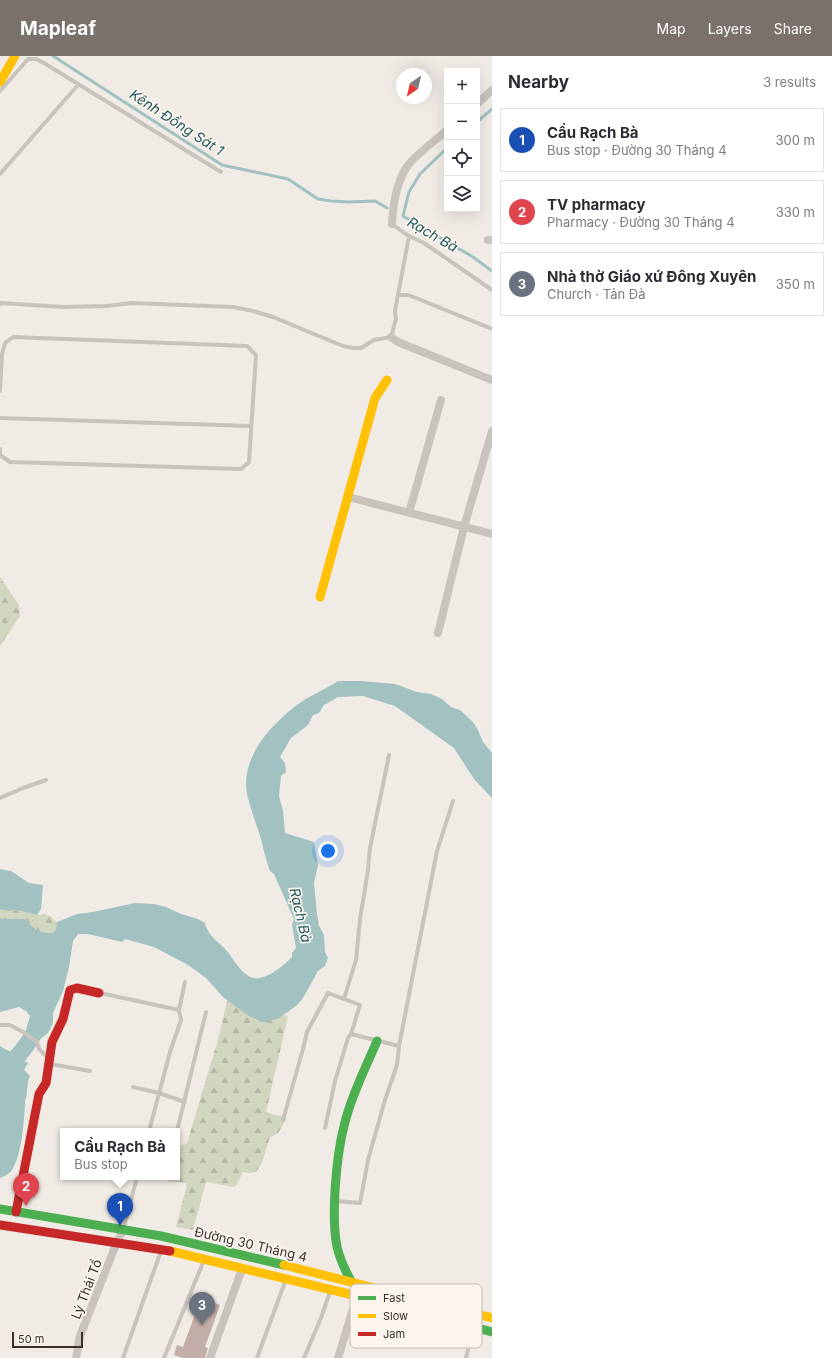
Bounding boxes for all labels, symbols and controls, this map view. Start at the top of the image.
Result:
text: Mapleaf [20,17,96,40]
text: Map [657,20,686,37]
text: Layers [708,20,752,37]
text: Share [774,20,812,37]
north arrow [396,68,432,104]
map controls [444,68,480,212]
button: + [444,68,480,104]
text: Nearby [508,72,569,92]
text: 3 results [763,74,816,90]
water label: Kênh Đồng Sát 1 [127,85,227,159]
button: − [444,104,480,140]
text: Cầu Rạch Bà [547,123,639,142]
text: 1 [519,132,525,148]
text: 300 m [776,132,815,148]
button: locate [444,140,480,176]
text: Bus stop · Đường 30 Tháng 4 [547,142,727,158]
button: layers [444,176,480,212]
text: TV pharmacy [547,195,645,214]
text: 2 [518,204,526,220]
text: 330 m [776,204,815,220]
water label: Rạch Bà [405,213,462,255]
text: Pharmacy · Đường 30 Tháng 4 [547,214,735,230]
text: Nhà thờ Giáo xứ Đông Xuyên [547,267,756,286]
text: 3 [518,276,526,292]
text: 350 m [776,276,815,292]
text: Church · Tản Đà [547,286,645,302]
your location [318,841,338,861]
water label: Rạch Bà [286,886,316,944]
popup [60,1128,180,1180]
text: Cầu Rạch Bà [74,1137,166,1156]
text: Bus stop [74,1156,128,1172]
pin: 2 [13,1173,39,1206]
pin: 1 [107,1193,133,1226]
street label: Đường 30 Tháng 4 [193,1223,309,1265]
street label: Lý Thái Tổ [67,1257,105,1321]
legend [350,1284,482,1348]
text: Fast [383,1291,405,1305]
pin: 3 [189,1292,215,1325]
text: Slow [383,1309,408,1323]
text: Jam [383,1327,405,1341]
scale bar [12,1330,83,1349]
text: 50 m [18,1332,44,1346]

